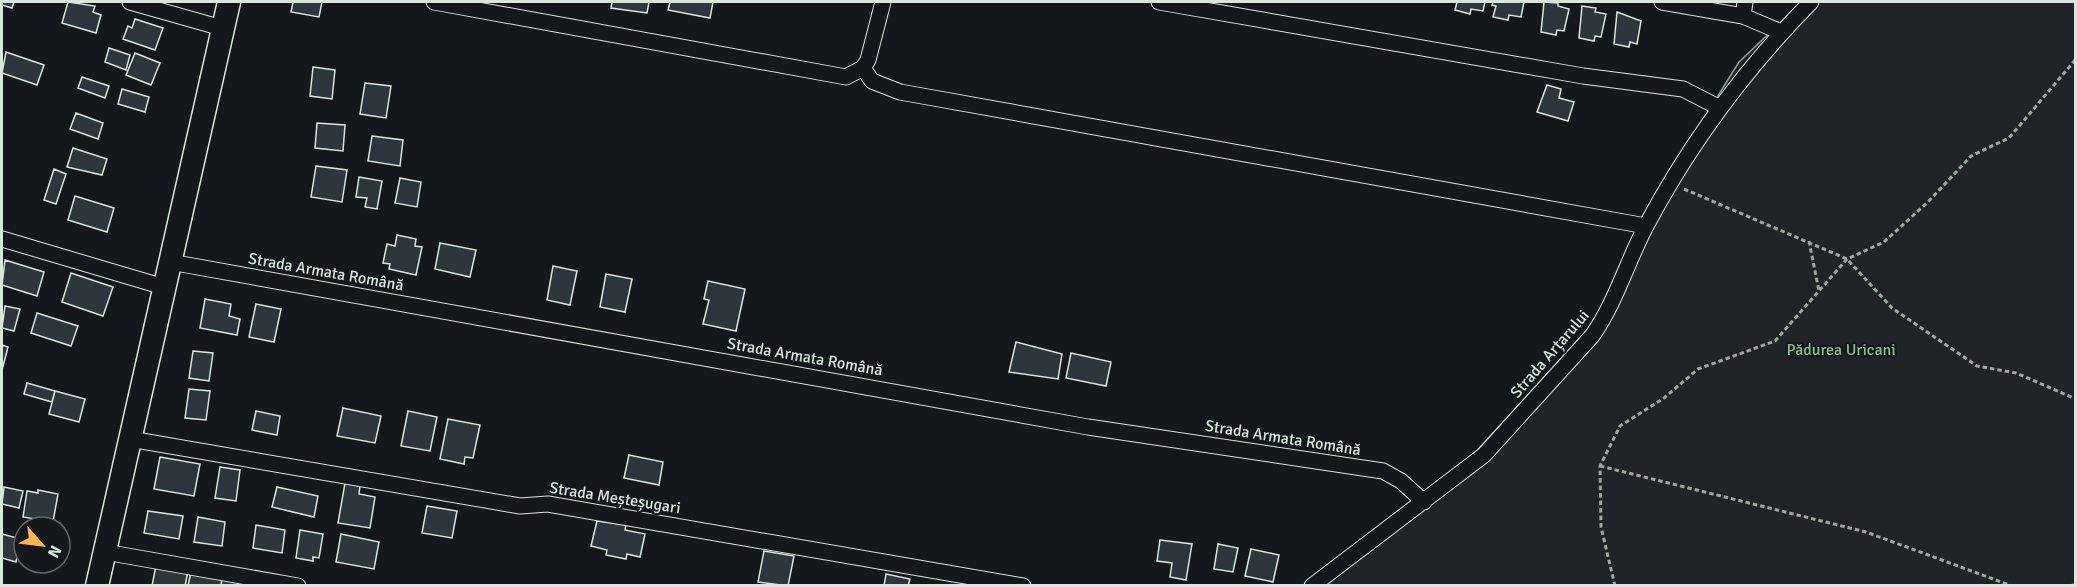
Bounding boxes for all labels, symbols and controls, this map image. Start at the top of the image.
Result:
street label: Strada Armata Română [247,248,405,296]
street label: Strada Arțarului [1506,306,1594,402]
street label: Strada Armata Română [726,333,884,381]
park label: Pădurea Uricani [1786,340,1896,360]
street label: Strada Armata Română [1204,416,1362,460]
street label: Strada Meșteșugari [548,478,682,518]
north arrow [12,515,72,575]
text: N [43,542,66,561]

